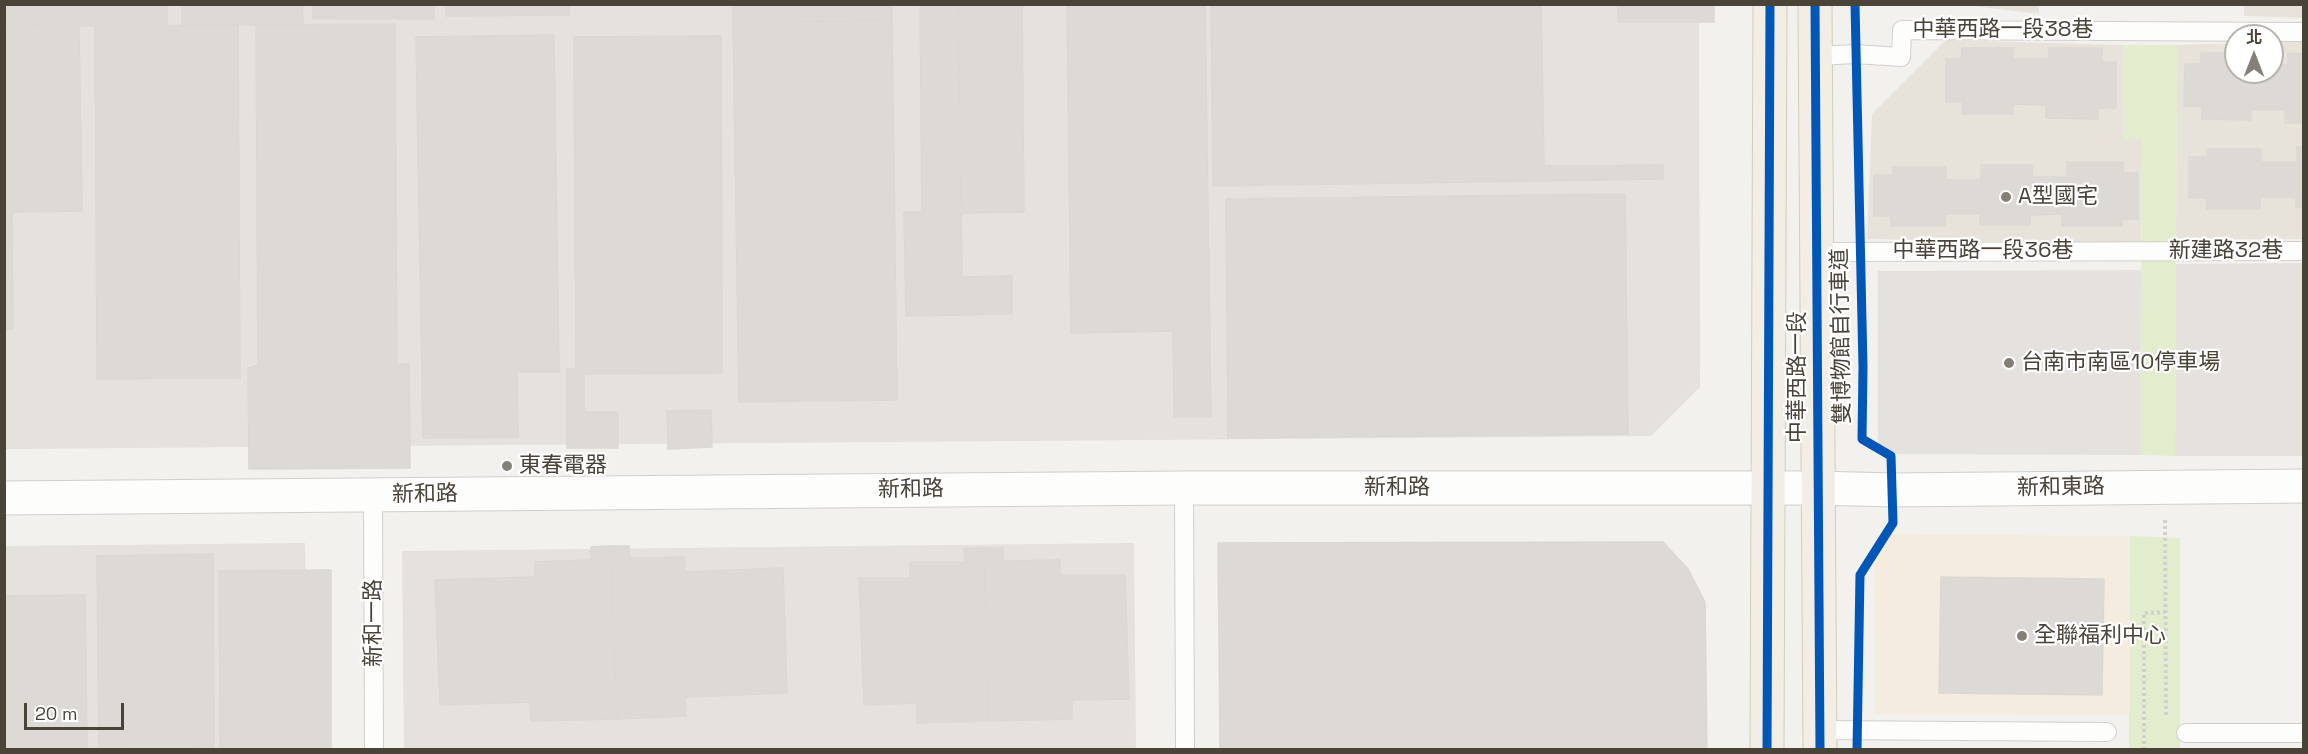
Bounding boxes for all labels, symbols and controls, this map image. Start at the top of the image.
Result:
street label: 中華西路一段38巷 [1913,17,2093,43]
north arrow [2224,24,2284,84]
text: 北 [2246,27,2262,48]
place label: A型國宅 [2018,184,2098,210]
marker: A型國宅 [1999,190,2013,204]
street label: 中華西路一段36巷 [1893,238,2073,264]
street label: 新建路32巷 [2169,238,2283,264]
street label: 雙博物館自行車道 [1827,248,1857,424]
street label: 中華西路一段 [1785,311,1811,443]
place label: 台南市南區10停車場 [2021,350,2220,376]
marker: 台南市南區10停車場 [2002,356,2016,370]
place label: 東春電器 [519,453,607,479]
marker: 東春電器 [500,459,514,473]
street label: 新和東路 [2017,474,2105,502]
street label: 新和路 [1364,475,1430,501]
street label: 新和路 [878,476,944,504]
street label: 新和路 [392,481,458,509]
street label: 新和一路 [361,579,387,667]
place label: 全聯福利中心 [2034,623,2166,649]
marker: 全聯福利中心 [2015,629,2029,643]
scale bar [27,691,128,729]
text: 20 m [35,702,78,725]

